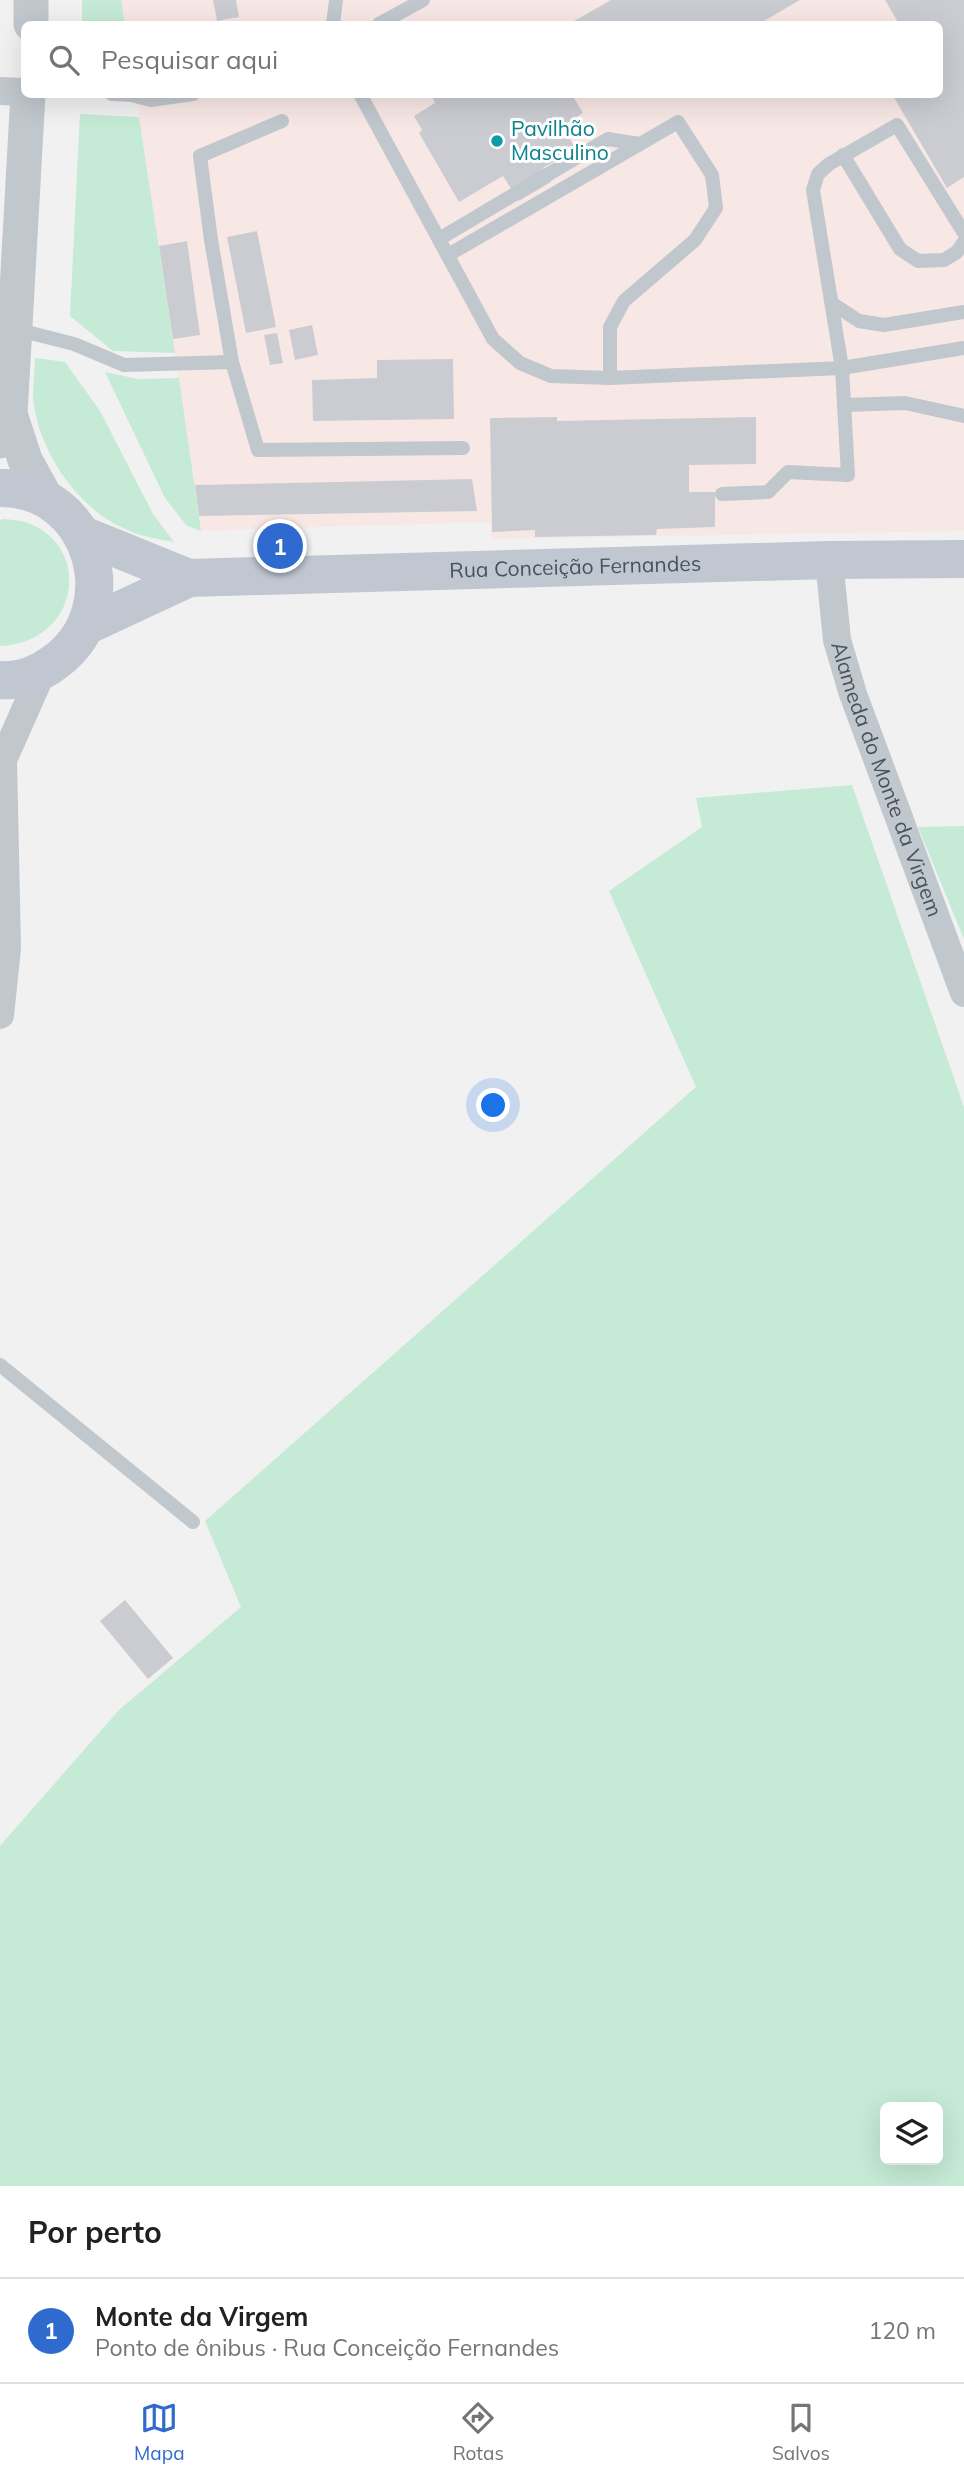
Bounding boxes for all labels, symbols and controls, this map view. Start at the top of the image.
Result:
search box [21,21,943,98]
icon: search [45,41,83,79]
text: Pesquisar aqui [101,43,278,76]
place label: Pavilhão Masculino [511,115,609,165]
marker: Pavilhão Masculino [489,133,505,149]
pin: 1 [257,520,303,572]
street label: Rua Conceição Fernandes [449,550,702,583]
street label: Alameda do Monte da Virgem [826,638,948,920]
your location [476,1088,510,1122]
map controls [880,2102,943,2165]
button: layers [880,2102,943,2165]
text: Por perto [28,2213,162,2251]
text: Monte da Virgem [95,2300,309,2333]
text: 1 [44,2316,58,2345]
text: 120 m [868,2316,936,2345]
text: Ponto de ônibus · Rua Conceição Fernandes [95,2333,559,2362]
tab: Mapa [134,2399,185,2465]
tab: Rotas [453,2399,504,2465]
tab: Salvos [772,2399,830,2465]

